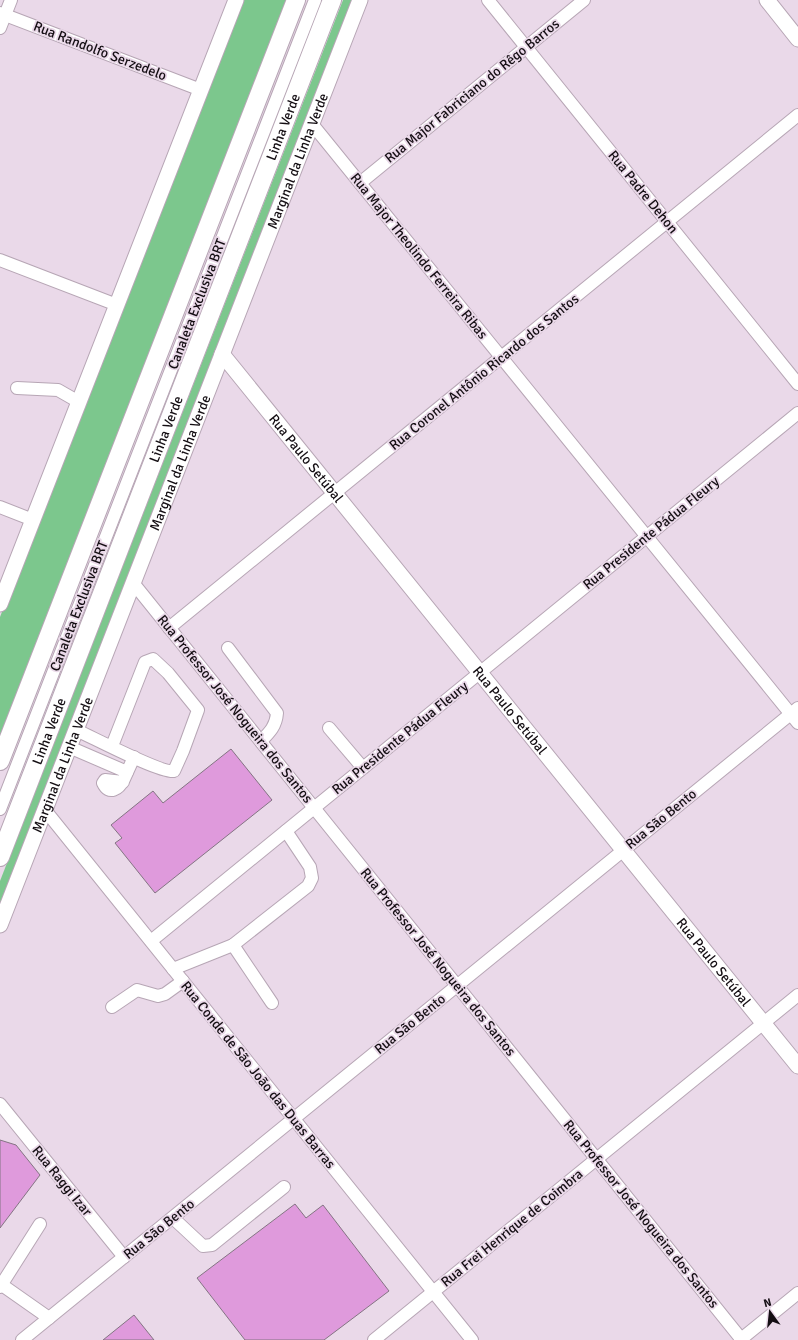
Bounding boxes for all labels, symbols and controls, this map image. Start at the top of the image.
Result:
street label: Rua Major Fabriciano do Rêgo Barros [381,15,563,167]
street label: Rua Randolfo Serzedelo [31,18,169,84]
street label: Marginal da Linha Verde [263,90,332,231]
street label: Linha Verde [262,91,303,163]
street label: Rua Padre Dehon [604,147,682,237]
street label: Rua Major Theolindo Ferreira Ribas [347,170,491,342]
street label: Canaleta Exclusiva BRT [164,236,230,372]
street label: Rua Coronel Antônio Ricardo dos Santos [386,290,582,454]
street label: Marginal da Linha Verde [146,392,214,533]
street label: Linha Verde [145,393,186,465]
street label: Rua Paulo Setúbal [265,411,347,506]
street label: Rua Presidente Pádua Fleury [579,473,723,593]
street label: Canaleta Exclusiva BRT [46,538,112,674]
street label: Rua Professor José Nogueira dos Santos [154,611,316,807]
street label: Rua Paulo Setúbal [469,662,551,758]
street label: Rua Presidente Pádua Fleury [328,678,472,798]
street label: Marginal da Linha Verde [28,694,96,835]
street label: Linha Verde [28,695,69,767]
street label: Rua São Bento [622,785,700,853]
street label: Rua Professor José Nogueira dos Santos [357,864,519,1060]
street label: Rua Paulo Setúbal [673,914,755,1010]
street label: Rua Conde de São João das Duas Barras [177,978,339,1172]
street label: Rua São Bento [371,990,449,1058]
street label: Rua Professor José Nogueira dos Santos [560,1116,722,1312]
street label: Rua Raggi Izar [28,1142,96,1220]
street label: Rua Frei Henrique de Coimbra [438,1165,586,1291]
street label: Rua São Bento [120,1195,198,1263]
north arrow [750,1292,790,1332]
text: N [762,1296,773,1310]

